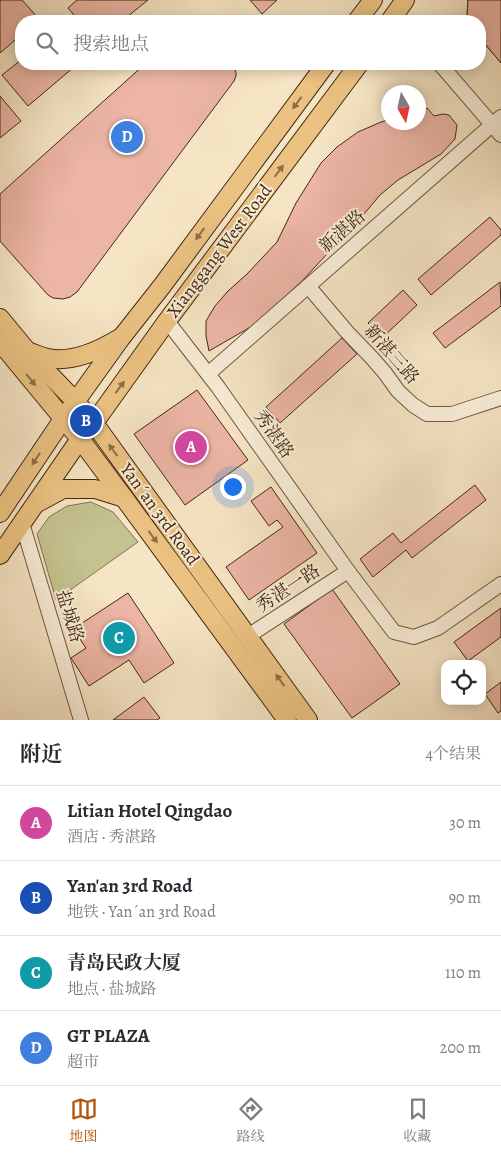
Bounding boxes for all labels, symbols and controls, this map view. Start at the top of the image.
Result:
search box [15,15,486,70]
icon: search [33,29,61,57]
text: 搜索地点 [73,31,149,57]
north arrow [381,85,426,130]
one-way arrow [292,96,302,110]
pin: D [111,118,143,156]
one-way arrow [274,164,284,178]
street label: Xianggang West Road [161,179,277,323]
street label: 新湛路 [314,204,370,258]
one-way arrow [195,227,205,241]
street label: 新湛三路 [359,319,425,389]
one-way arrow [25,373,36,386]
one-way arrow [115,380,125,394]
pin: B [70,402,102,440]
street label: 秀湛路 [249,405,299,463]
pin: A [175,428,207,466]
one-way arrow [108,443,118,457]
one-way arrow [31,453,40,466]
street label: Yan´an 3rd Road [114,457,205,570]
your location [220,474,246,500]
one-way arrow [148,530,158,544]
street label: 秀湛一路 [251,558,325,618]
street label: 盐城路 [51,587,89,645]
pin: C [103,619,135,657]
map controls [441,660,486,705]
button: locate [441,660,486,705]
one-way arrow [275,673,285,687]
text: 附近 [20,740,62,768]
text: 4个结果 [426,743,481,765]
text: Litian Hotel Qingdao [67,798,232,824]
text: A [31,812,41,834]
text: 30 m [449,812,481,834]
text: 酒店 · 秀湛路 [67,826,157,848]
text: Yan'an 3rd Road [67,873,192,899]
text: B [31,887,41,909]
text: 90 m [449,887,481,909]
text: 地铁 · Yan´an 3rd Road [67,901,216,923]
text: 青岛民政大厦 [67,950,181,976]
text: C [31,962,41,984]
text: 110 m [445,962,481,984]
text: 地点 · 盐城路 [67,978,157,1000]
text: GT PLAZA [67,1023,150,1049]
text: D [30,1037,42,1059]
text: 200 m [440,1037,481,1059]
text: 超市 [67,1051,99,1073]
tab: 地图 [70,1095,98,1146]
tab: 路线 [237,1095,265,1146]
tab: 收藏 [404,1095,432,1146]

